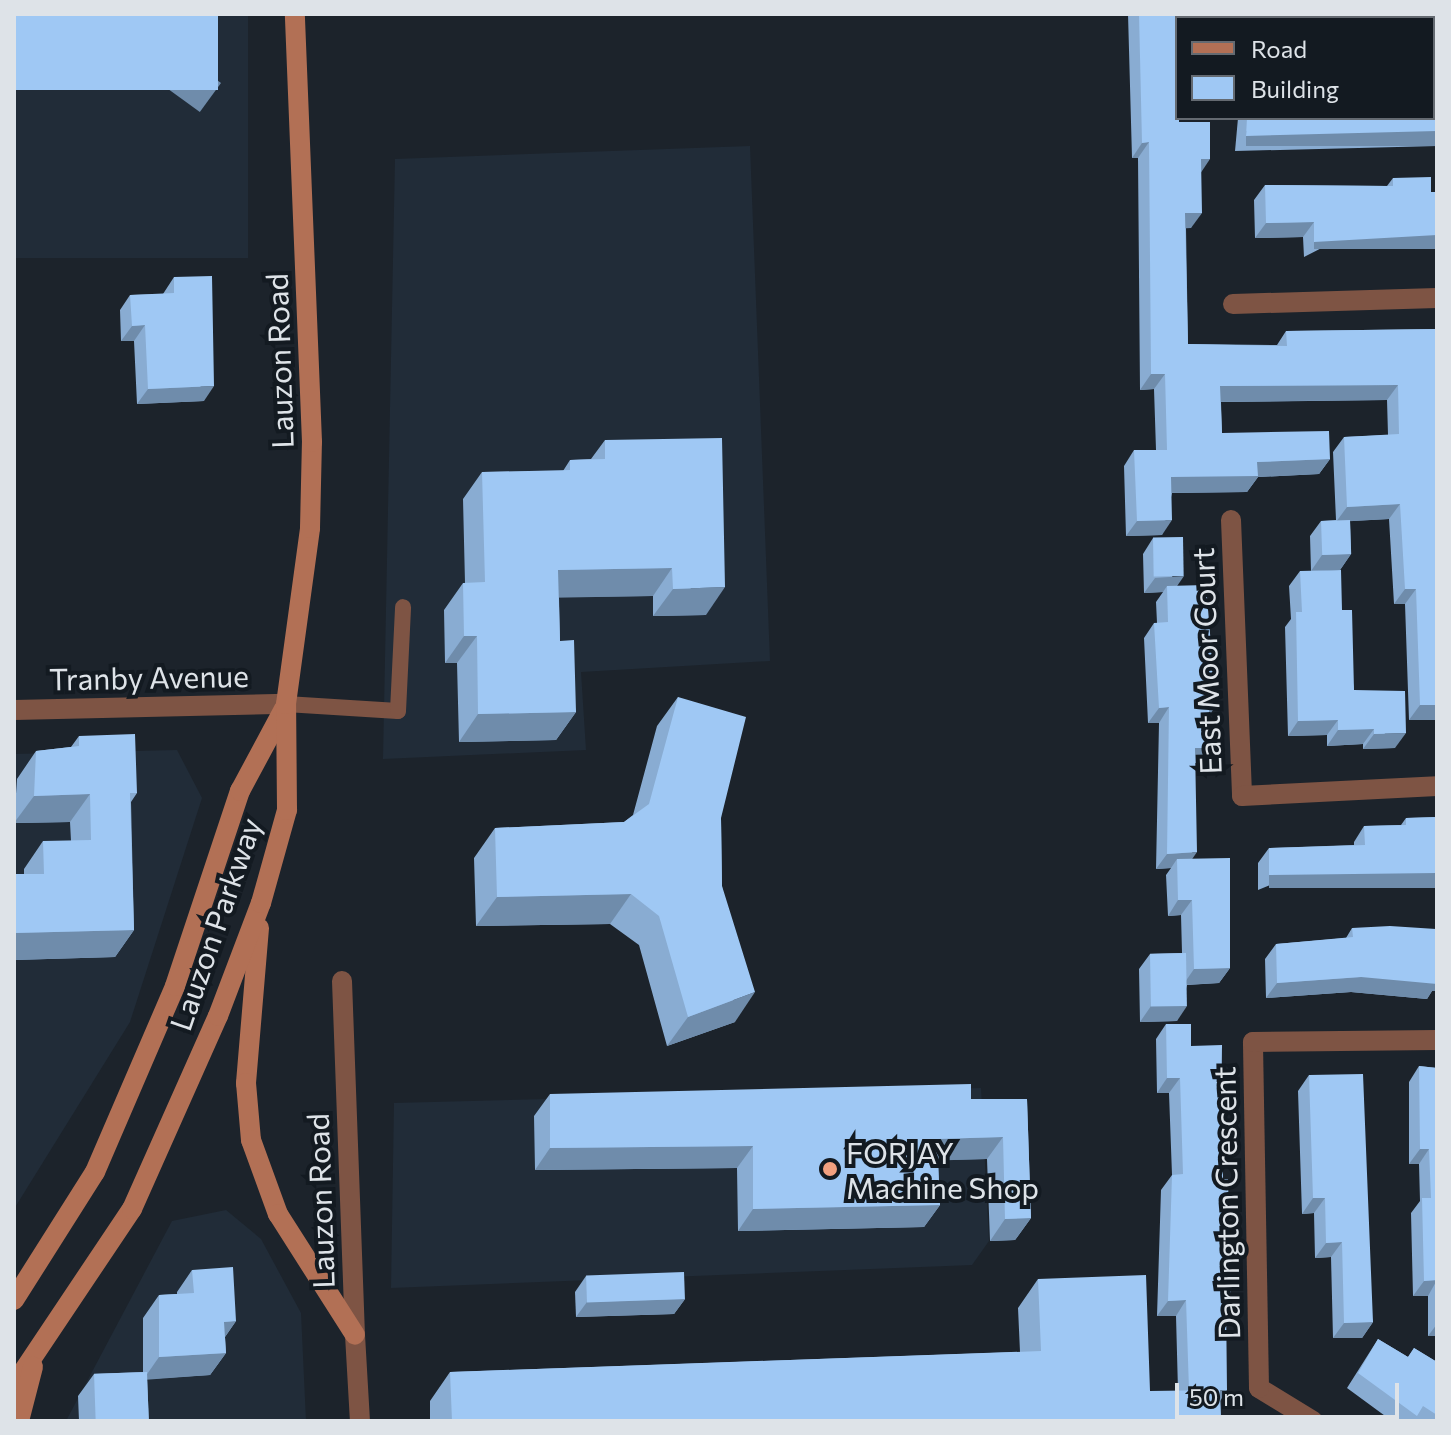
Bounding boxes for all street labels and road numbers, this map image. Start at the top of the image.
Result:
street label: Lauzon Road [258,273,300,449]
street label: East Moor Court [1184,547,1228,775]
street label: Tranby Avenue [49,657,249,697]
street label: Lauzon Parkway [162,813,268,1035]
street label: Darlington Crescent [1206,1066,1246,1340]
street label: Lauzon Road [299,1113,341,1289]

